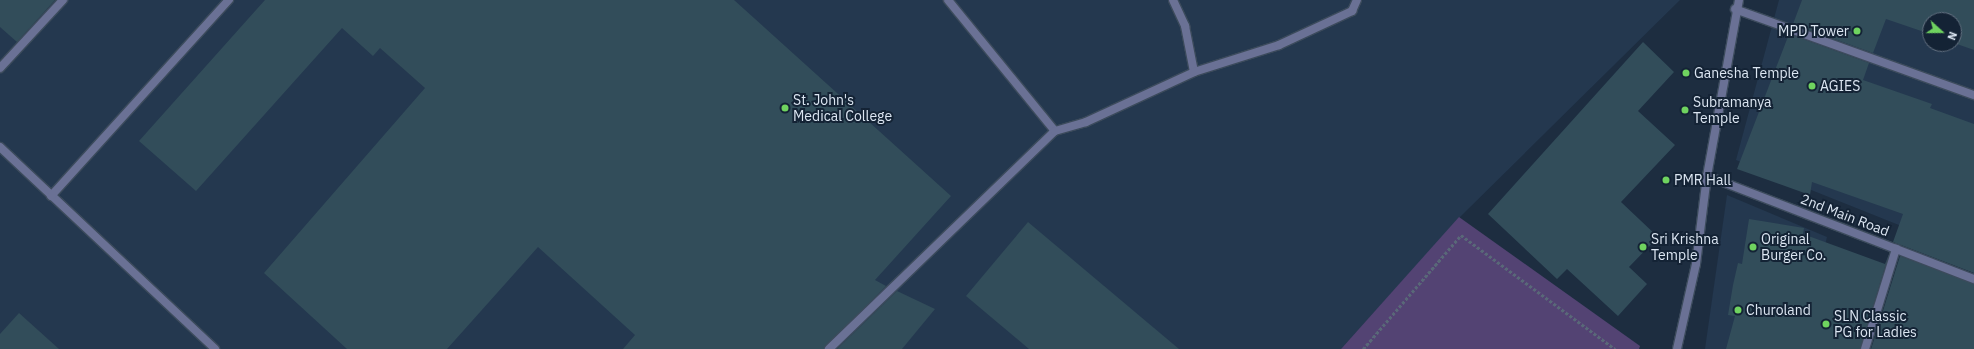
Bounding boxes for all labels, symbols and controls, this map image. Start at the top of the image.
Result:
north arrow [1922,12,1962,52]
place label: MPD Tower [1778,23,1849,39]
marker: MPD Tower [1852,26,1862,36]
text: N [1944,30,1960,42]
place label: Ganesha Temple [1694,65,1799,81]
marker: Ganesha Temple [1681,68,1691,78]
place label: AGIES [1820,78,1860,94]
marker: AGIES [1807,81,1817,91]
place label: St. John's Medical College [793,92,892,124]
place label: Subramanya Temple [1693,94,1772,126]
marker: St. John's Medical College [780,103,790,113]
marker: Subramanya Temple [1680,105,1690,115]
place label: PMR Hall [1674,172,1731,188]
marker: PMR Hall [1661,175,1671,185]
street label: 2nd Main Road [1798,190,1892,240]
place label: Sri Krishna Temple [1651,231,1719,264]
place label: Original Burger Co. [1761,231,1826,264]
marker: Sri Krishna Temple [1638,242,1648,252]
marker: Original Burger Co. [1748,242,1758,252]
place label: Churoland [1746,302,1811,318]
marker: Churoland [1733,305,1743,315]
place label: SLN Classic PG for Ladies [1834,308,1917,340]
marker: SLN Classic PG for Ladies [1821,319,1831,329]

